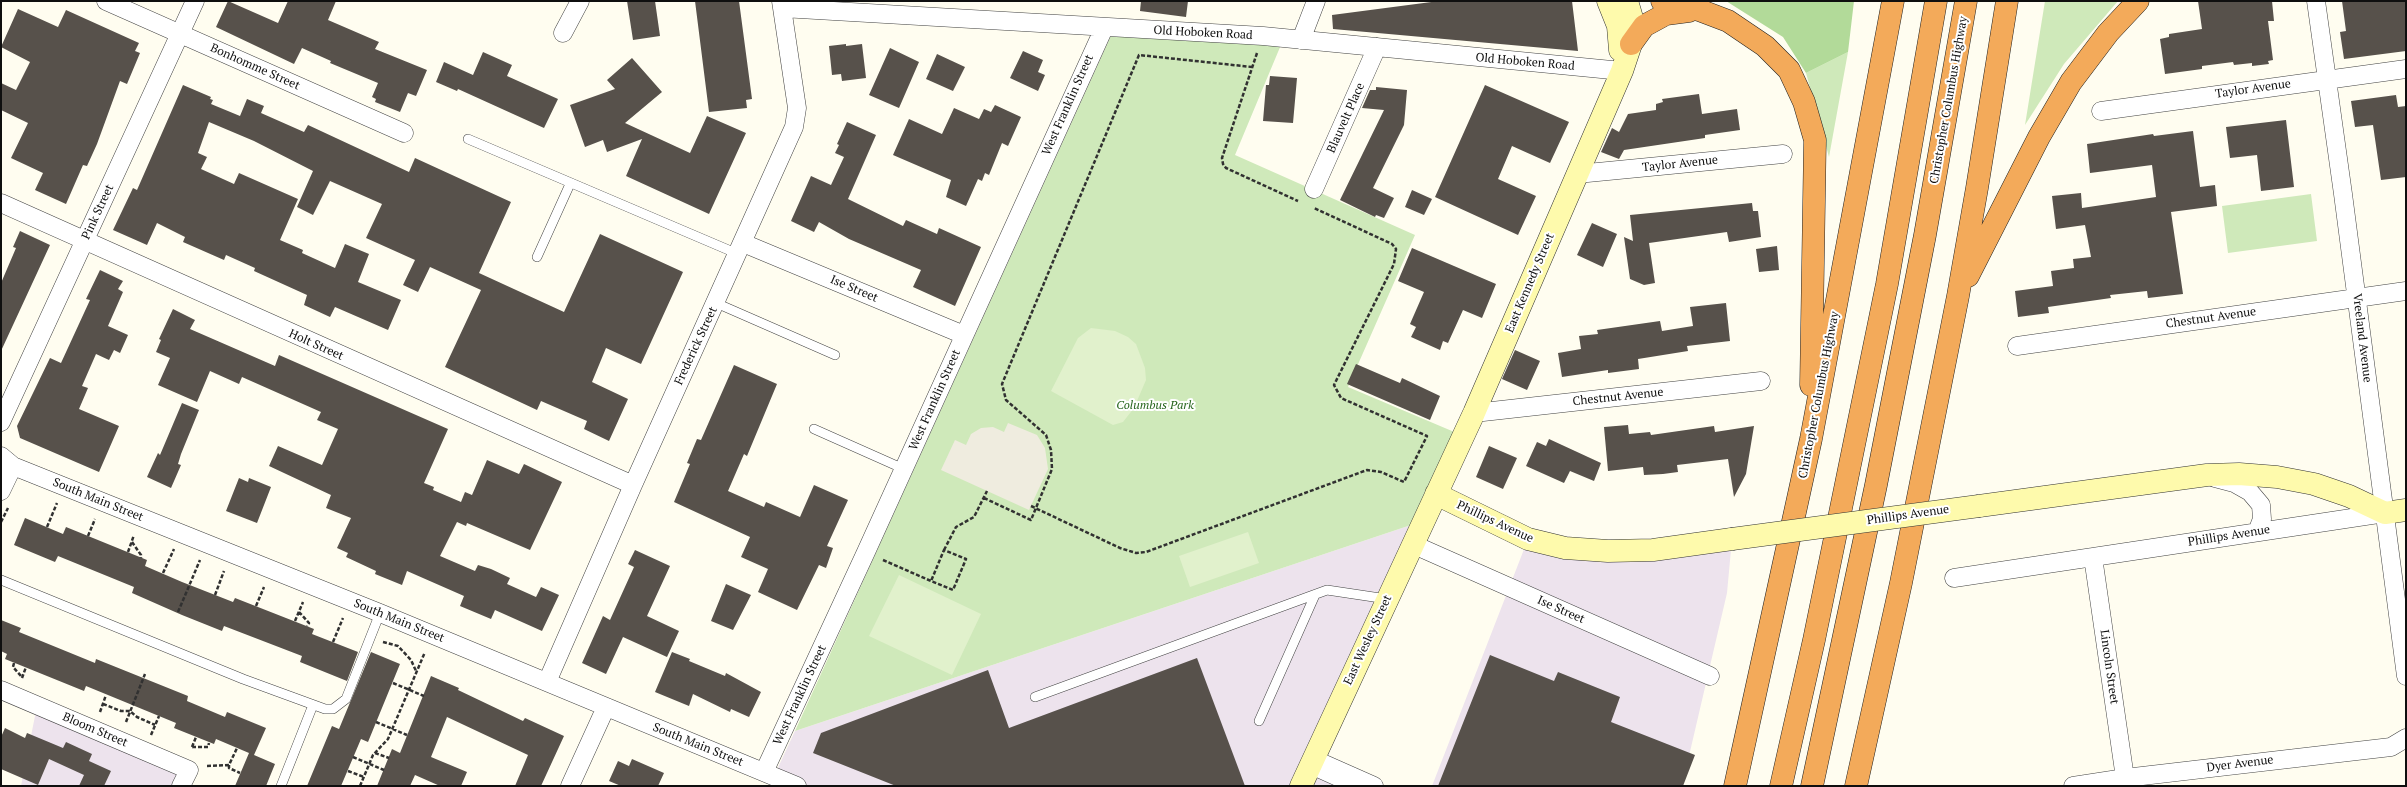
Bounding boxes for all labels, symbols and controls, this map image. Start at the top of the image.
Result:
street label: Christopher Columbus Highway [1927,15,1971,185]
street label: Old Hoboken Road [1153,23,1253,43]
street label: Bonhomme Street [208,41,302,93]
street label: Old Hoboken Road [1475,50,1575,74]
street label: West Franklin Street [1039,52,1097,158]
street label: Taylor Avenue [2214,77,2292,101]
street label: Blauvelt Place [1324,81,1368,155]
street label: Taylor Avenue [1641,153,1719,175]
street label: Pink Street [79,182,117,242]
street label: East Kennedy Street [1503,231,1557,335]
street label: Ise Street [828,273,880,305]
street label: Vreeland Avenue [2349,293,2375,383]
street label: Frederick Street [672,305,720,387]
street label: Chestnut Avenue [2165,305,2257,331]
street label: Christopher Columbus Highway [1796,310,1842,480]
street label: Holt Street [286,327,346,363]
street label: West Franklin Street [906,347,964,453]
street label: Chestnut Avenue [1572,385,1664,409]
park label: Columbus Park [1116,399,1194,413]
street label: South Main Street [51,475,145,525]
street label: Phillips Avenue [1454,498,1536,546]
street label: Phillips Avenue [1866,502,1950,528]
street label: Phillips Avenue [2187,522,2271,550]
street label: East Wesley Street [1341,593,1395,687]
street label: Ise Street [1535,593,1587,627]
street label: South Main Street [352,596,446,646]
street label: Lincoln Street [2097,629,2121,705]
street label: West Franklin Street [770,643,830,747]
street label: Bloom Street [60,710,130,750]
street label: South Main Street [651,720,745,770]
street label: Dyer Avenue [2206,753,2274,775]

